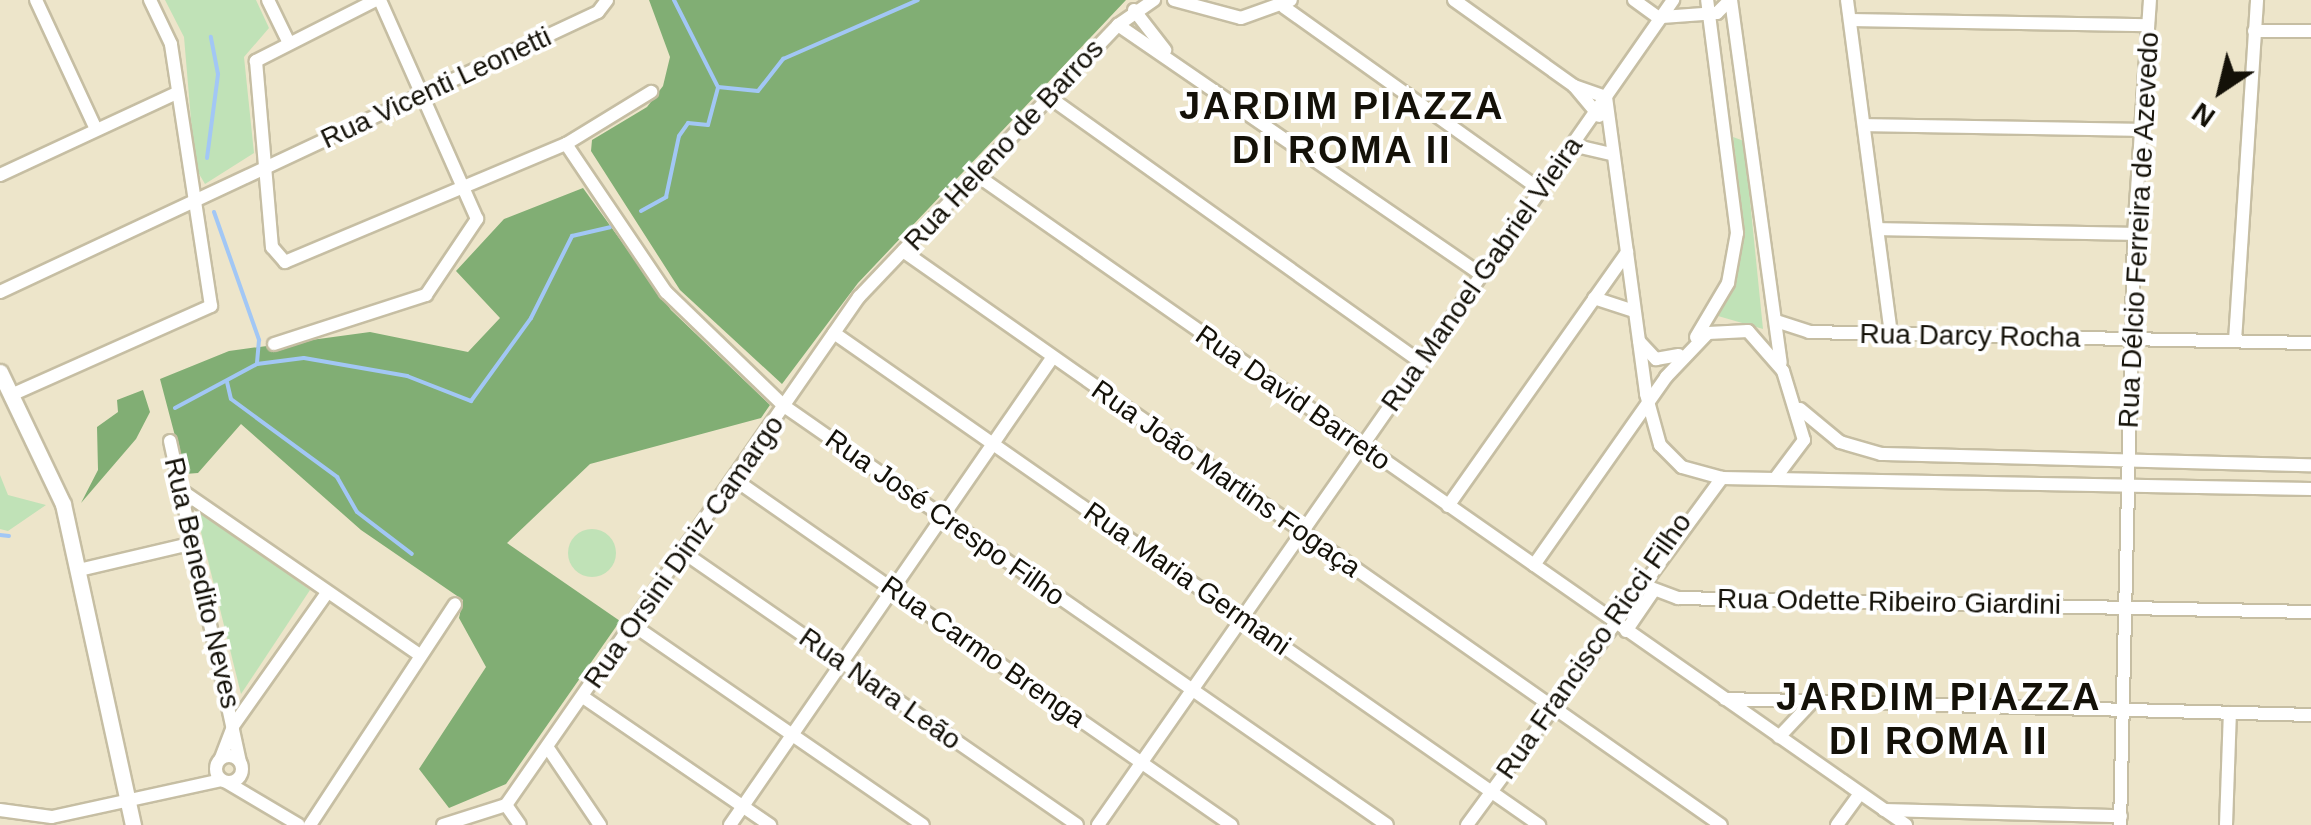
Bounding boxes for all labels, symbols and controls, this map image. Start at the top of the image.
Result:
street label: Rua Vicenti Leonetti [316,20,556,156]
street label: Rua Délcio Ferreira de Azevedo [2112,30,2166,430]
street label: Rua Heleno de Barros [897,32,1111,258]
north arrow [2171,40,2271,140]
district label: JARDIM PIAZZA DI ROMA II [1179,84,1505,173]
text: N [2186,96,2221,133]
street label: Rua Manoel Gabriel Vieira [1374,130,1590,418]
street label: Rua Darcy Rocha [1859,317,2081,355]
street label: Rua David Barreto [1189,318,1397,478]
street label: Rua João Martins Fogaça [1085,373,1367,585]
street label: Rua Orsini Diniz Camargo [577,409,791,695]
street label: Rua José Crespo Filho [819,423,1071,613]
street label: Rua Benedito Neves [157,454,247,712]
street label: Rua Maria Germani [1077,495,1297,663]
street label: Rua Francisco Ricci Filho [1489,506,1699,786]
street label: Rua Carmo Brenga [875,569,1091,735]
street label: Rua Odette Ribeiro Giardini [1717,582,2061,622]
street label: Rua Nara Leão [793,621,967,757]
district label: JARDIM PIAZZA DI ROMA II [1776,675,2102,764]

